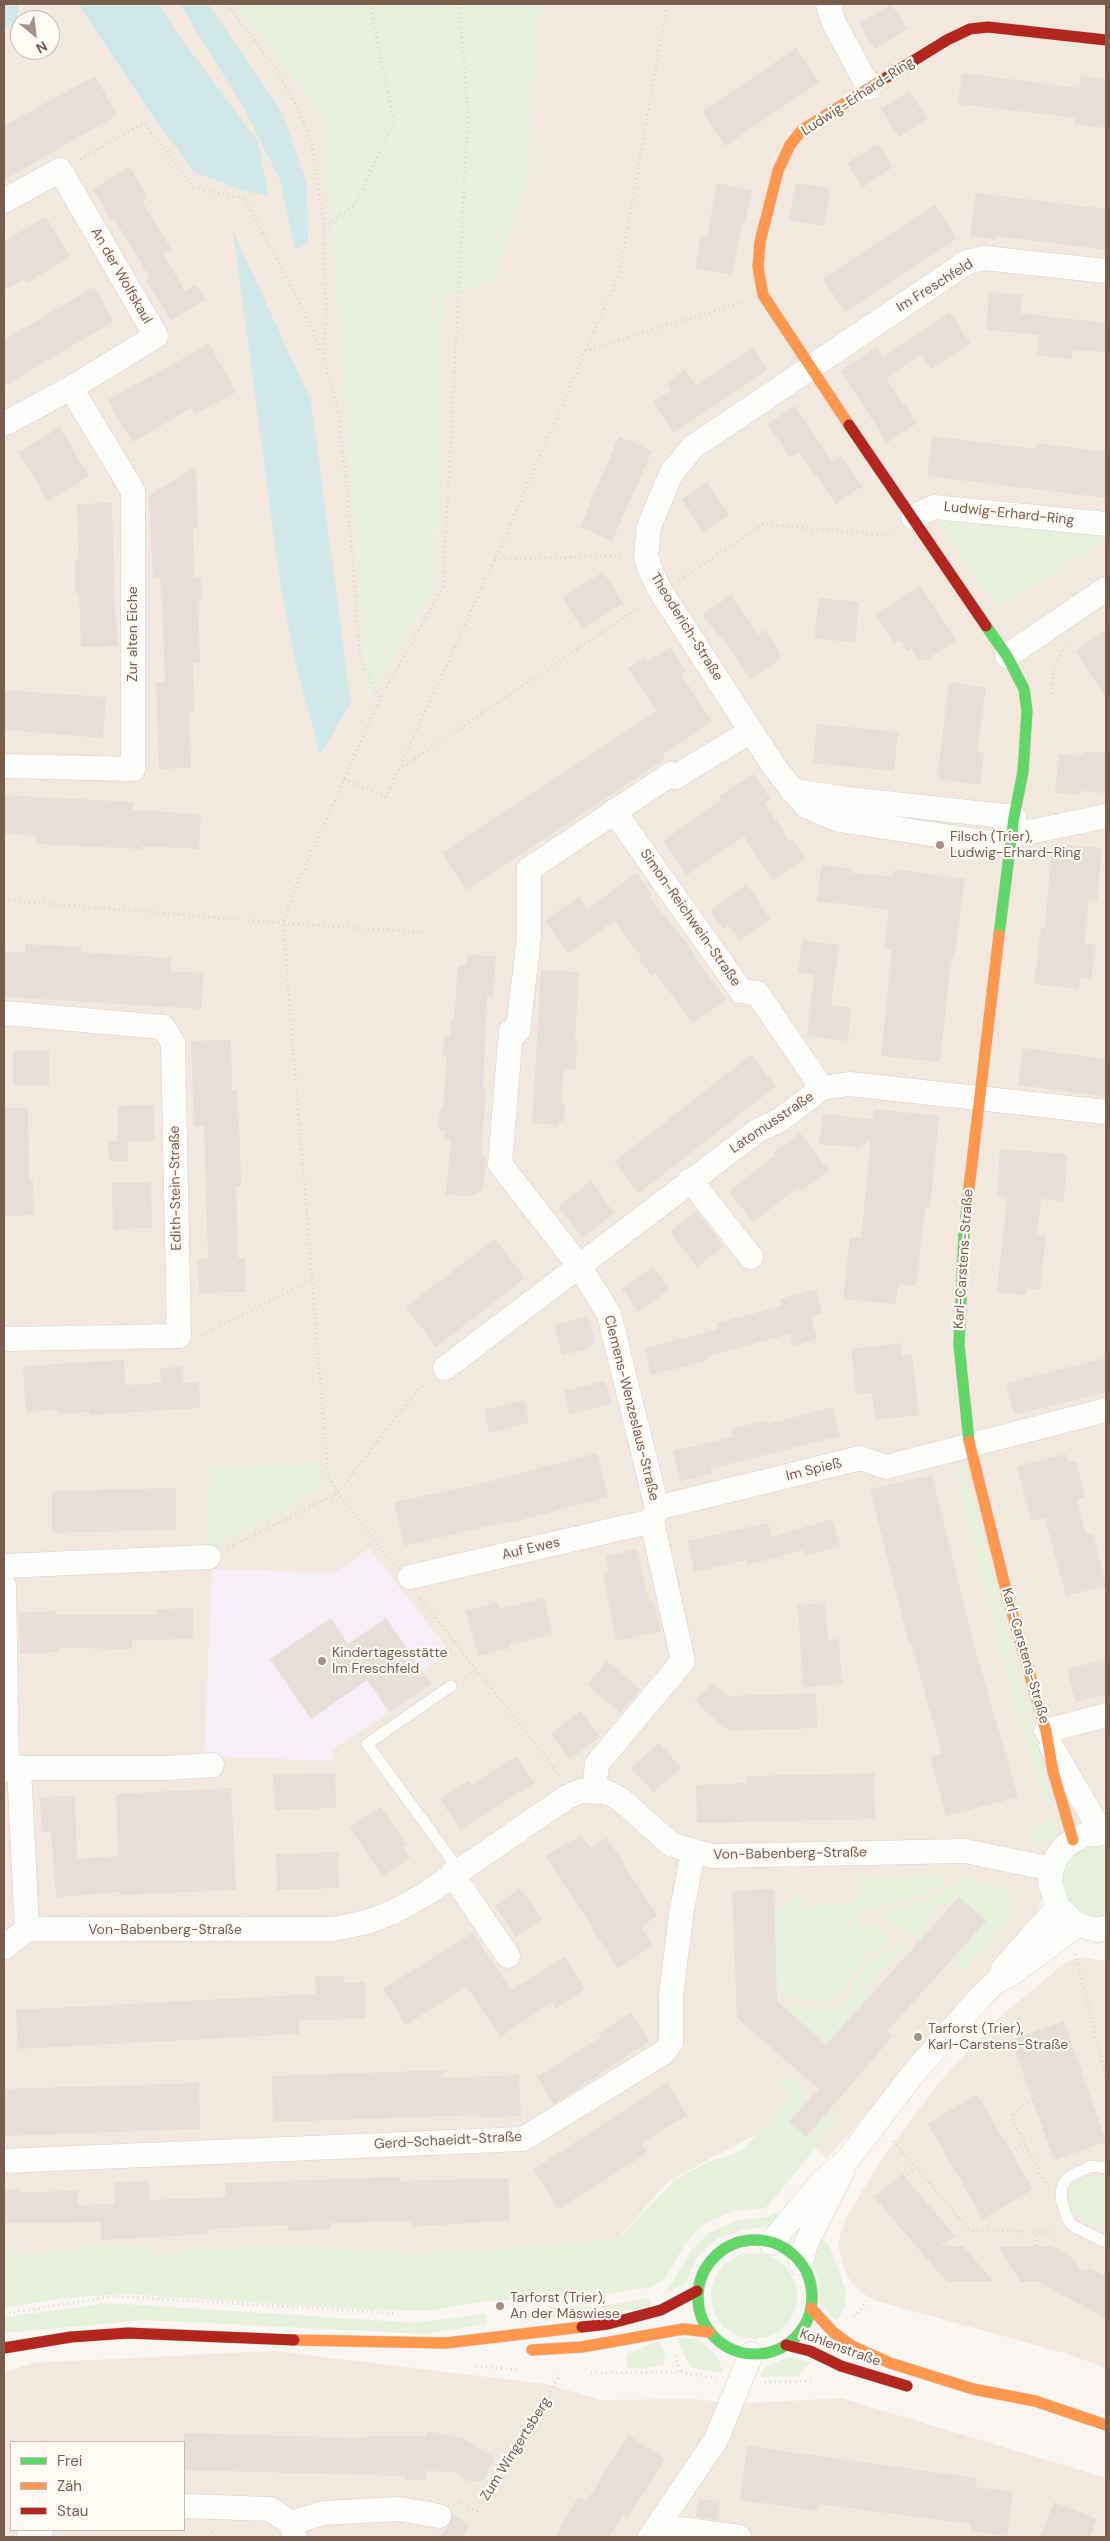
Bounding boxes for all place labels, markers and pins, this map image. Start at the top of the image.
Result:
place label: Filsch (Trier), Ludwig-Erhard-Ring [950,829,1081,862]
marker: Filsch (Trier), Ludwig-Erhard-Ring [934,839,946,851]
place label: Kindertagesstätte Im Freschfeld [332,1645,447,1678]
marker: Kindertagesstätte Im Freschfeld [316,1655,328,1667]
place label: Tarforst (Trier), Karl-Carstens-Straße [928,2021,1068,2054]
marker: Tarforst (Trier), Karl-Carstens-Straße [912,2031,924,2043]
place label: Tarforst (Trier), An der Mäswiese [510,2290,620,2322]
marker: Tarforst (Trier), An der Mäswiese [494,2300,506,2312]

